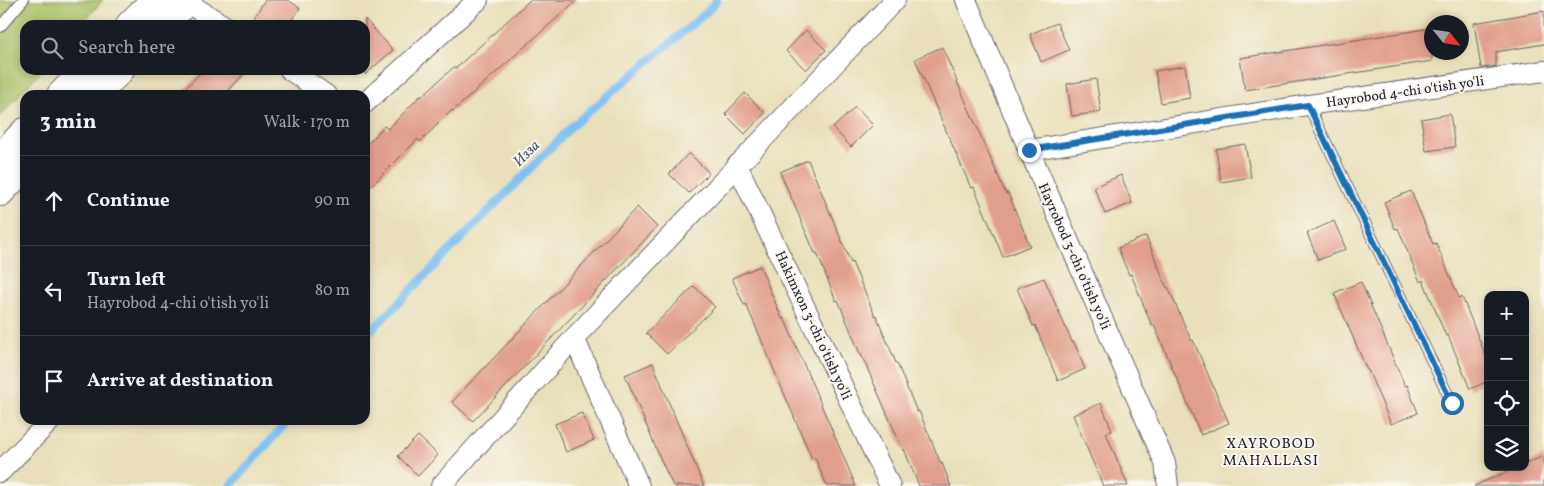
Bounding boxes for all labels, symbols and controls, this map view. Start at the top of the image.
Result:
north arrow [1424,15,1469,60]
search box [20,20,370,75]
icon: search [38,34,66,62]
text: Search here [78,35,175,61]
street label: Hayrobod 4-chi o'tish yo'li [1325,72,1485,113]
text: 3 min [40,108,96,137]
text: Walk · 170 m [264,112,350,134]
water label: Изза [509,136,545,172]
route end [1018,139,1041,162]
street label: Hayrobod 3-chi o'tish yo'li [1033,180,1115,333]
icon: ahead [40,187,68,215]
text: Continue [87,188,170,214]
text: 90 m [314,190,350,212]
street label: Hakimxon 3-chi o'tish yo'li [770,248,856,403]
text: Turn left [87,267,166,293]
icon: left [40,277,68,305]
text: 80 m [315,280,350,302]
map controls [1484,291,1529,471]
button: + [1484,291,1529,336]
text: Hayrobod 4-chi o'tish yo'li [87,293,269,315]
button: − [1484,336,1529,381]
icon: arrive [40,367,68,395]
text: Arrive at destination [87,368,273,394]
button: locate [1484,381,1529,426]
route start [1441,392,1464,415]
button: layers [1484,426,1529,471]
district label: XAYROBOD MAHALLASI [1223,434,1319,472]

